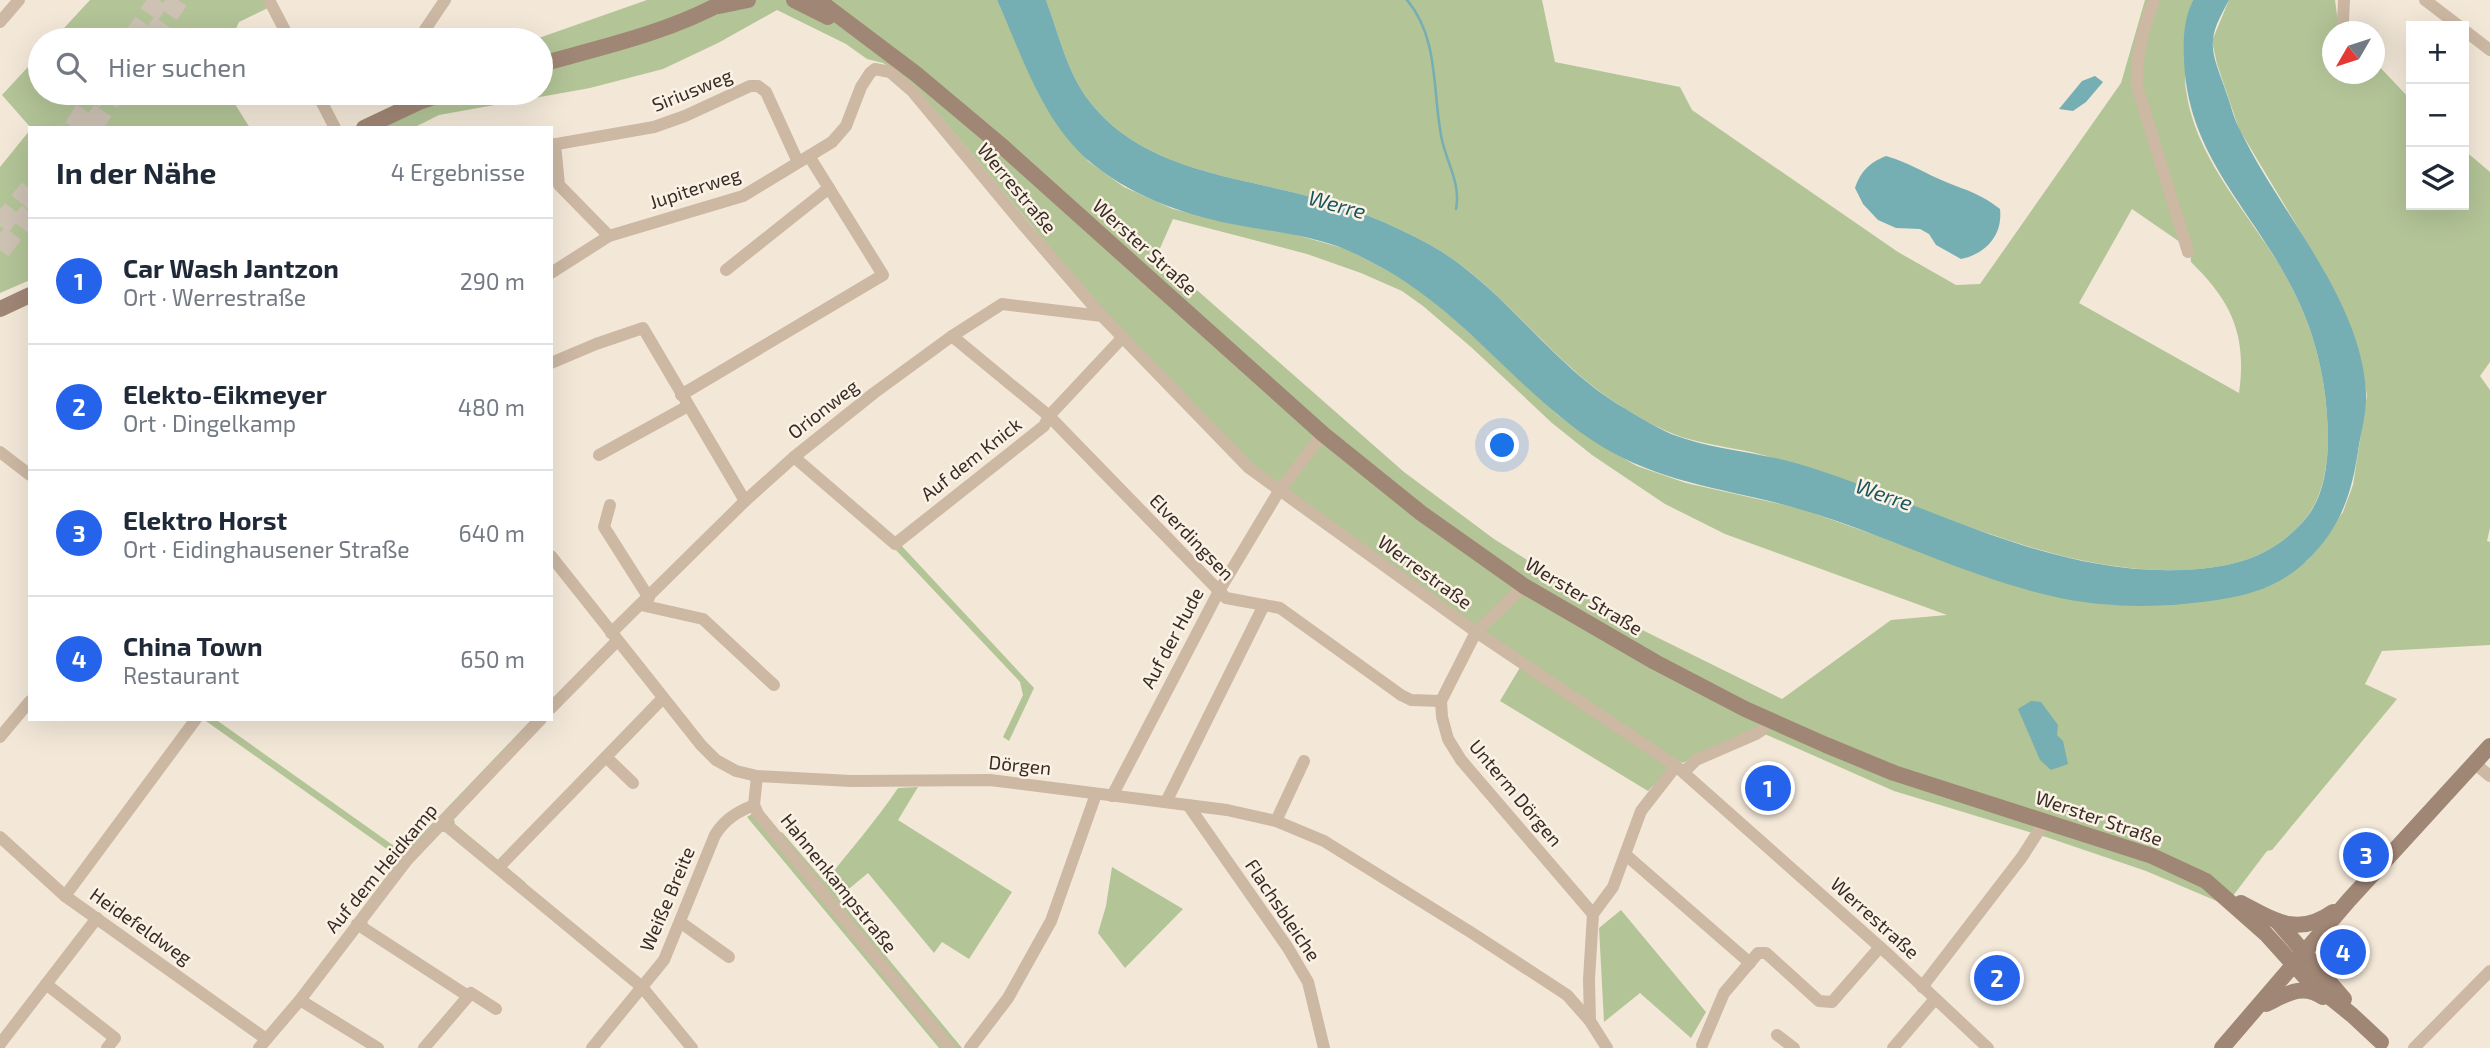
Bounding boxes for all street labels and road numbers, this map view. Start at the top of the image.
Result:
street label: Siriusweg [648,63,736,116]
street label: Werrestraße [973,138,1062,238]
street label: Jupiterweg [646,162,744,213]
street label: Werster Straße [1088,194,1202,300]
street label: Orionweg [783,374,863,443]
street label: Auf dem Knick [916,412,1026,505]
street label: Elverdingsen [1145,489,1239,585]
street label: Werrestraße [1374,530,1477,614]
street label: Werster Straße [1521,551,1647,640]
street label: Auf der Hude [1135,583,1208,692]
street label: Unterm Dörgen [1465,735,1568,851]
street label: Dörgen [988,750,1052,779]
street label: Werster Straße [2033,785,2166,850]
street label: Auf dem Heidkamp [320,798,441,937]
street label: Hahnenkampstraße [776,809,903,957]
street label: Weiße Breite [634,843,699,955]
street label: Flachsbleiche [1241,854,1326,965]
street label: Werrestraße [1826,872,1924,963]
street label: Heidefeldweg [86,882,197,969]

